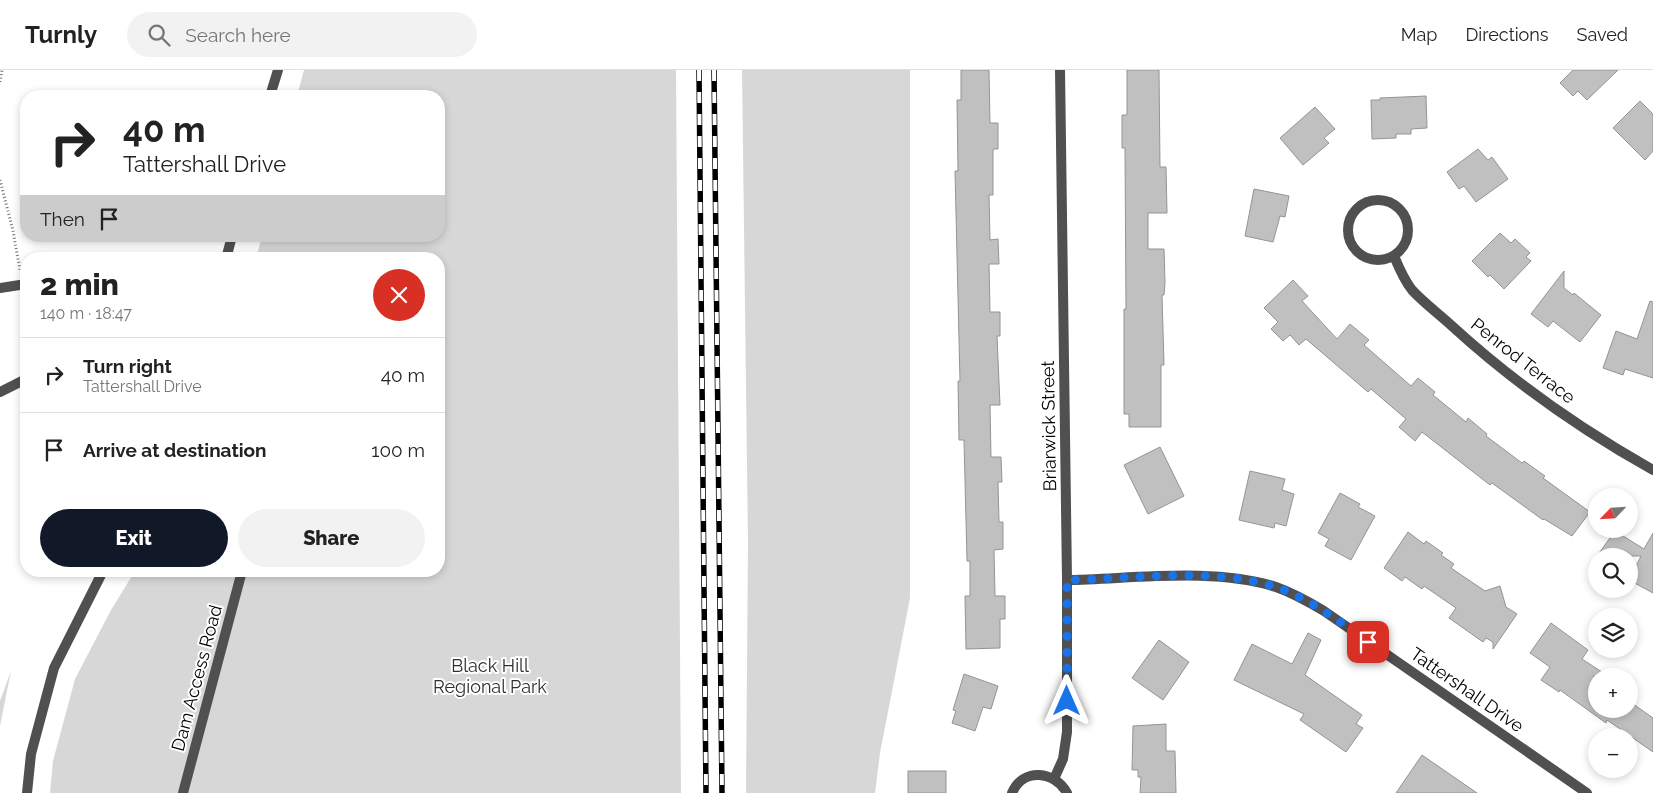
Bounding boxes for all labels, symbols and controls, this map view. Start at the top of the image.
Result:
search box [127,12,477,57]
text: Turnly [25,20,97,49]
icon: search [145,21,173,49]
text: Search here [185,24,291,46]
text: Map [1401,24,1437,45]
text: Directions [1465,24,1549,45]
text: Saved [1577,24,1628,45]
text: 40 m [123,109,205,150]
icon: right [40,110,105,175]
text: Tattershall Drive [123,151,286,177]
icon: arrive [95,205,123,233]
text: Then [40,208,85,230]
text: 2 min [40,267,119,302]
button: close [373,269,425,321]
text: 140 m · 18:47 [40,304,132,323]
street label: Penrod Terrace [1467,313,1580,408]
text: Turn right [83,355,172,377]
street label: Briarwick Street [1037,360,1060,492]
icon: right [40,361,68,389]
text: 40 m [381,364,425,386]
text: Tattershall Drive [83,377,202,396]
icon: arrive [40,436,68,464]
text: Arrive at destination [83,439,267,461]
text: 100 m [371,439,425,461]
north arrow [1588,488,1638,538]
map controls [1588,488,1638,778]
button: Exit [40,509,228,567]
button: Share [238,509,425,567]
button: search [1588,548,1638,598]
street label: Dam Access Road [167,603,226,753]
button: layers [1588,608,1638,658]
pin [1347,621,1389,663]
icon: arrive [1354,628,1382,656]
street label: Tattershall Drive [1407,643,1528,737]
park label: Black Hill Regional Park [433,655,547,697]
button: + [1588,668,1638,718]
position arrow [1040,674,1092,726]
button: − [1588,728,1638,778]

